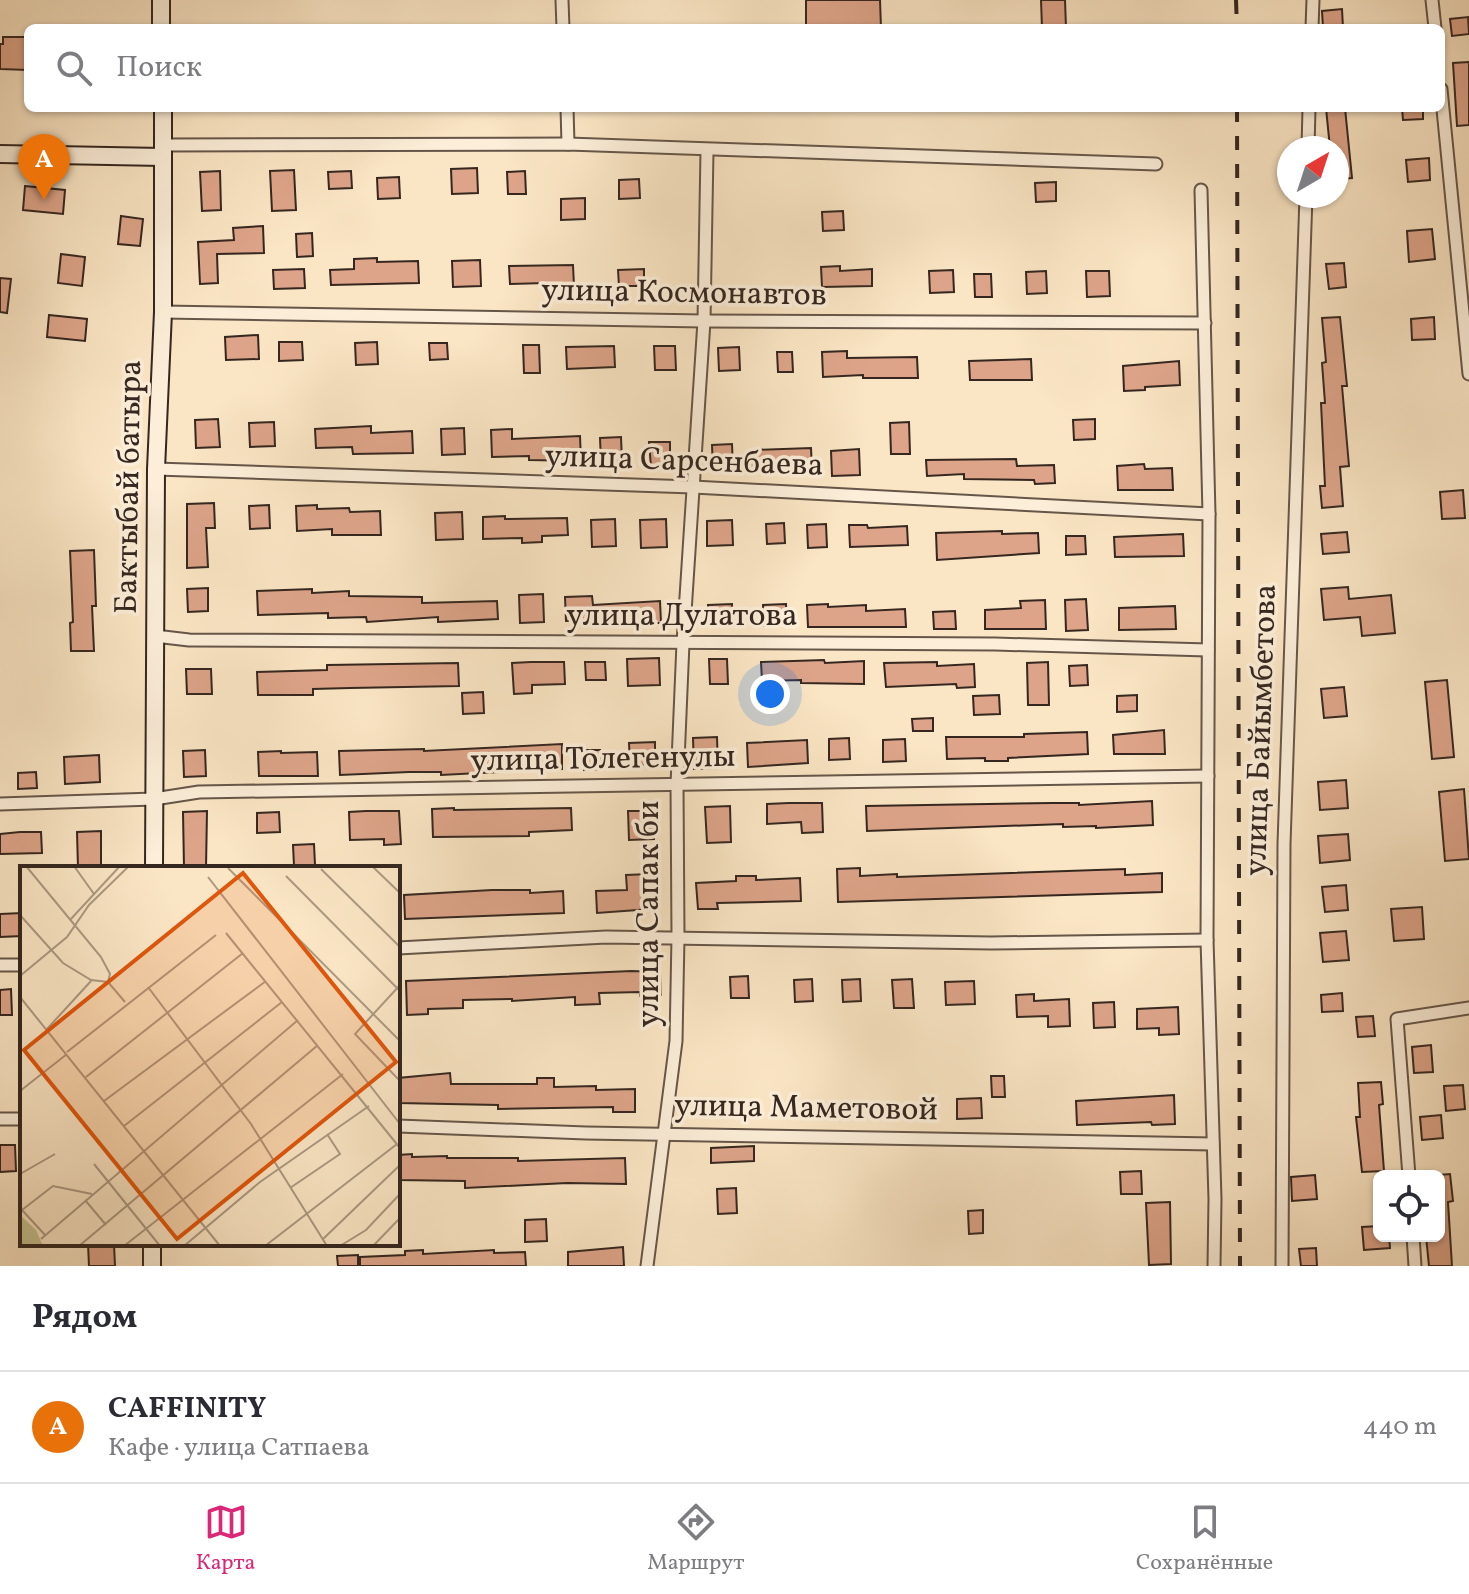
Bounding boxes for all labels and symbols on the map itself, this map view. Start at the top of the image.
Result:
pin: A [18,134,70,200]
north arrow [1277,136,1349,208]
street label: улица Космонавтов [541,270,827,318]
street label: Бактыбай батыра [106,359,154,615]
street label: улица Сарсенбаева [544,435,824,489]
street label: улица Байымбетова [1235,583,1289,877]
street label: улица Дулатова [566,595,798,639]
your location [750,674,790,714]
street label: улица Толегенулы [470,736,736,784]
street label: улица Сапак би [628,801,672,1027]
inset map [20,866,400,1246]
street label: улица Маметовой [674,1085,938,1133]

